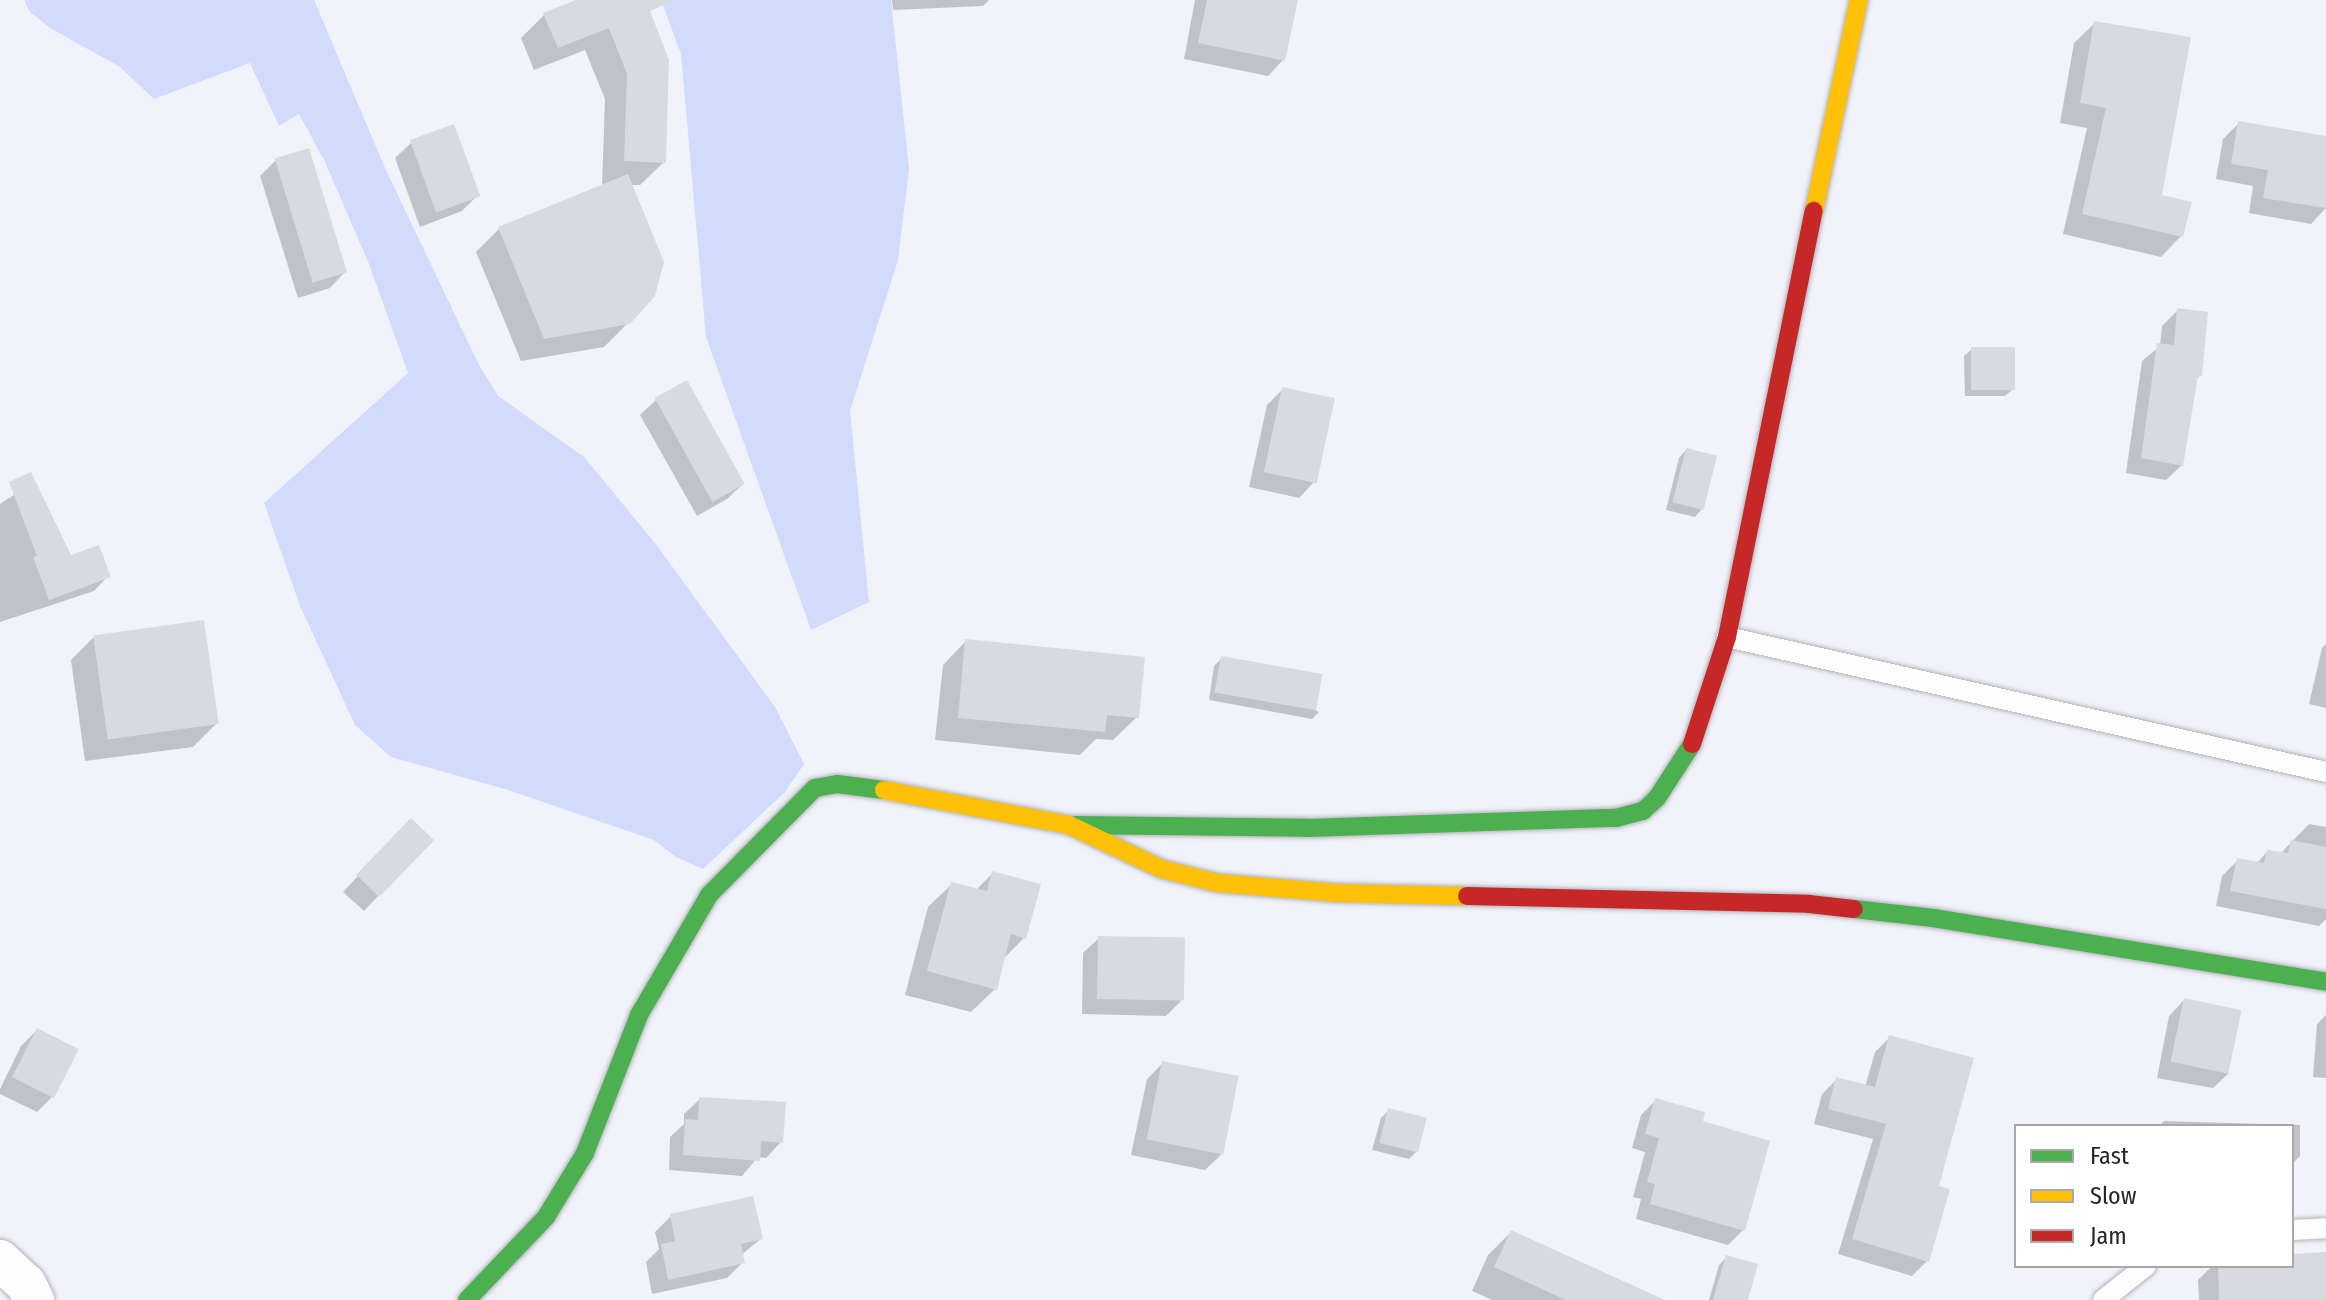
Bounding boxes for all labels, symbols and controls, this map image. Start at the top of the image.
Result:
legend [2014,1124,2294,1268]
text: Fast [2090,1142,2129,1170]
text: Slow [2090,1182,2136,1210]
text: Jam [2090,1222,2127,1250]

